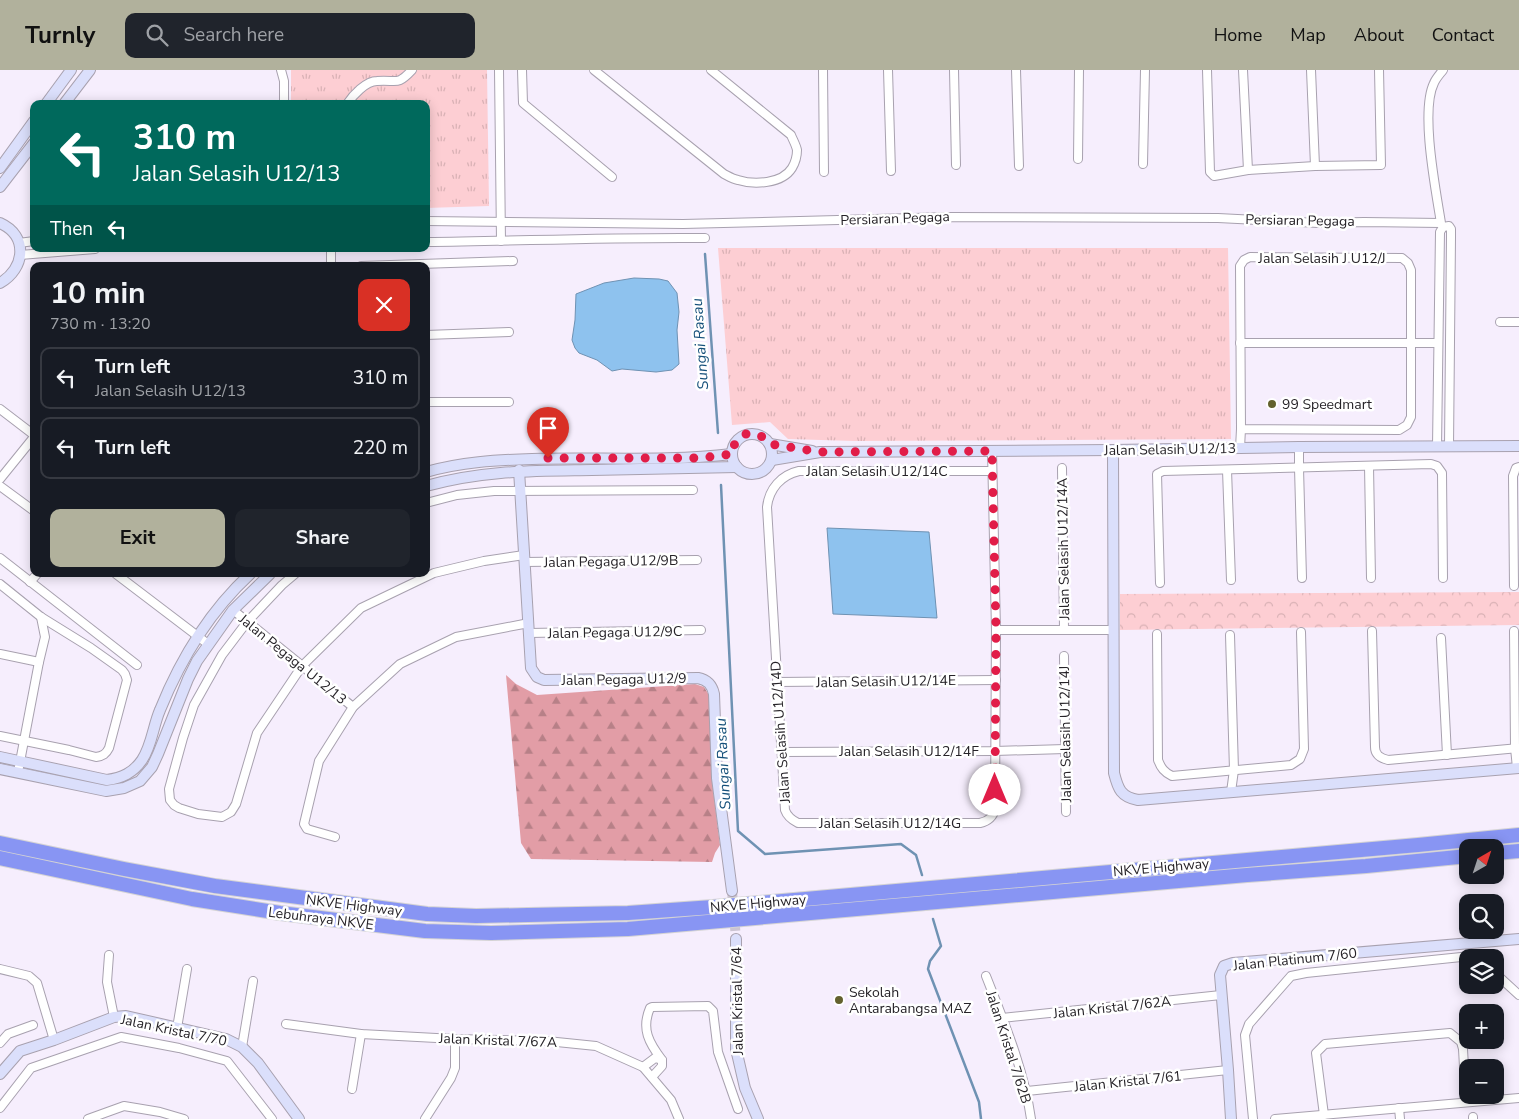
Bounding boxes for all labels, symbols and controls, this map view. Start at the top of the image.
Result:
search box [125,13,475,58]
text: Turnly [25,19,95,51]
icon: search [143,21,171,49]
text: Search here [183,22,284,48]
text: Home [1214,23,1262,47]
text: Map [1290,23,1326,47]
text: About [1354,23,1404,47]
text: Contact [1432,23,1494,47]
text: 310 m [133,114,236,161]
icon: left [50,120,115,185]
text: Jalan Selasih U12/13 [133,159,340,189]
street label: Persiaran Pegaga [840,207,950,230]
street label: Persiaran Pegaga [1245,210,1355,231]
icon: left [103,215,131,243]
text: Then [50,216,93,242]
street label: Jalan Selasih J U12/J [1257,249,1386,268]
text: 10 min [50,273,146,314]
button: close [358,279,410,331]
water label: Sungai Rasau [687,298,713,390]
text: 730 m · 13:20 [50,313,151,335]
text: Turn left [95,354,170,380]
icon: left [52,364,80,392]
text: 310 m [353,365,408,391]
text: Jalan Selasih U12/13 [95,380,246,402]
place label: 99 Speedmart [1282,395,1372,414]
marker: 99 Speedmart [1266,398,1278,410]
pin [527,407,569,458]
icon: arrive [534,414,562,442]
icon: left [52,434,80,462]
text: Turn left [95,435,170,461]
text: 220 m [353,435,408,461]
street label: Jalan Selasih U12/13 [1103,439,1236,460]
street label: Jalan Selasih U12/14C [805,462,948,481]
street label: Jalan Selasih U12/14A [1053,478,1074,621]
button: Exit [50,509,225,567]
button: Share [235,509,410,567]
street label: Jalan Pegaga U12/9B [542,551,679,572]
street label: Jalan Pegaga U12/13 [234,609,351,709]
street label: Jalan Pegaga U12/9C [547,622,683,643]
street label: Jalan Selasih U12/14D [766,660,795,805]
street label: Jalan Selasih U12/14J [1055,666,1076,803]
street label: Jalan Pegaga U12/9 [560,669,687,690]
street label: Jalan Selasih U12/14E [815,671,956,692]
water label: Sungai Rasau [711,718,735,810]
street label: Jalan Selasih U12/14F [838,742,979,761]
position arrow [968,763,1020,815]
street label: Jalan Selasih U12/14G [818,814,961,833]
north arrow [1459,839,1504,884]
map controls [1459,839,1504,1104]
street label: NKVE Highway [1112,854,1211,881]
street label: NKVE Highway [305,890,404,921]
street label: NKVE Highway [709,890,808,917]
button: search [1459,894,1504,939]
street label: Lebuhraya NKVE [267,903,375,934]
street label: Jalan Platinum 7/60 [1231,944,1358,976]
street label: Jalan Kristal 7/64 [727,947,748,1056]
button: layers [1459,949,1504,994]
place label: Sekolah Antarabangsa MAZ [849,983,972,1018]
street label: Jalan Kristal 7/62B [981,987,1036,1106]
street label: Jalan Kristal 7/62A [1051,992,1172,1023]
marker: Sekolah Antarabangsa MAZ [833,994,845,1006]
button: + [1459,1004,1504,1049]
street label: Jalan Kristal 7/70 [118,1010,229,1051]
street label: Jalan Kristal 7/67A [438,1029,557,1052]
button: − [1459,1059,1504,1104]
street label: Jalan Kristal 7/61 [1072,1066,1183,1097]

